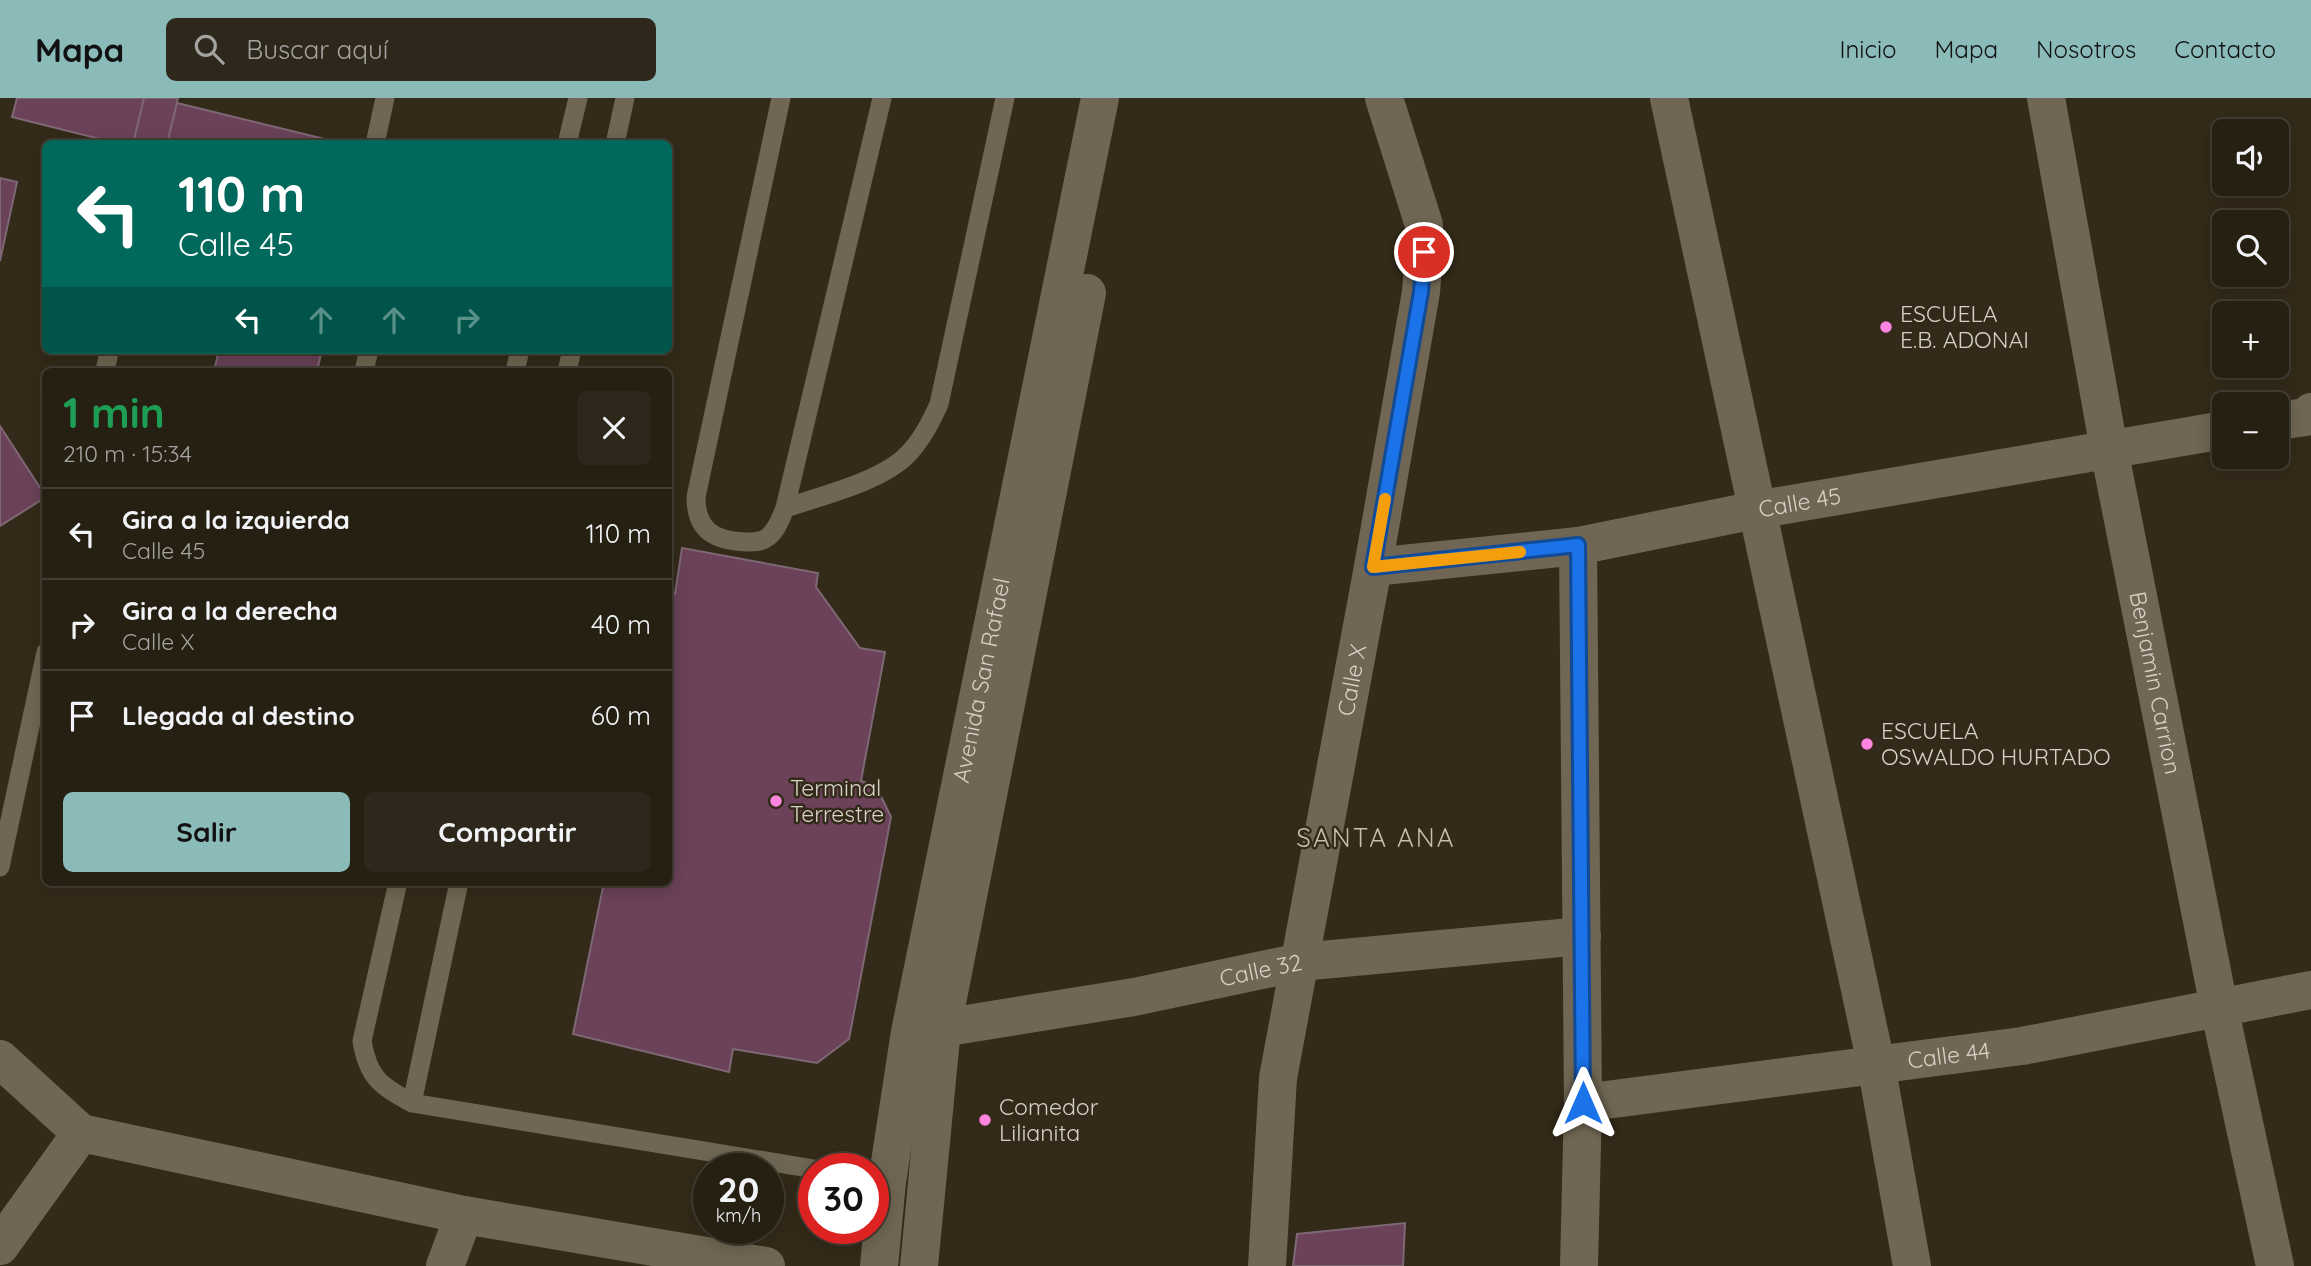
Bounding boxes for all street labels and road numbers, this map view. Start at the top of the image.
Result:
street label: Calle 45 [1756,481,1843,523]
street label: Avenida San Rafael [946,575,1016,785]
street label: Benjamin Carrion [2123,589,2188,777]
street label: Calle X [1331,642,1372,718]
street label: Calle 32 [1217,947,1304,993]
street label: Calle 44 [1906,1035,1992,1075]

